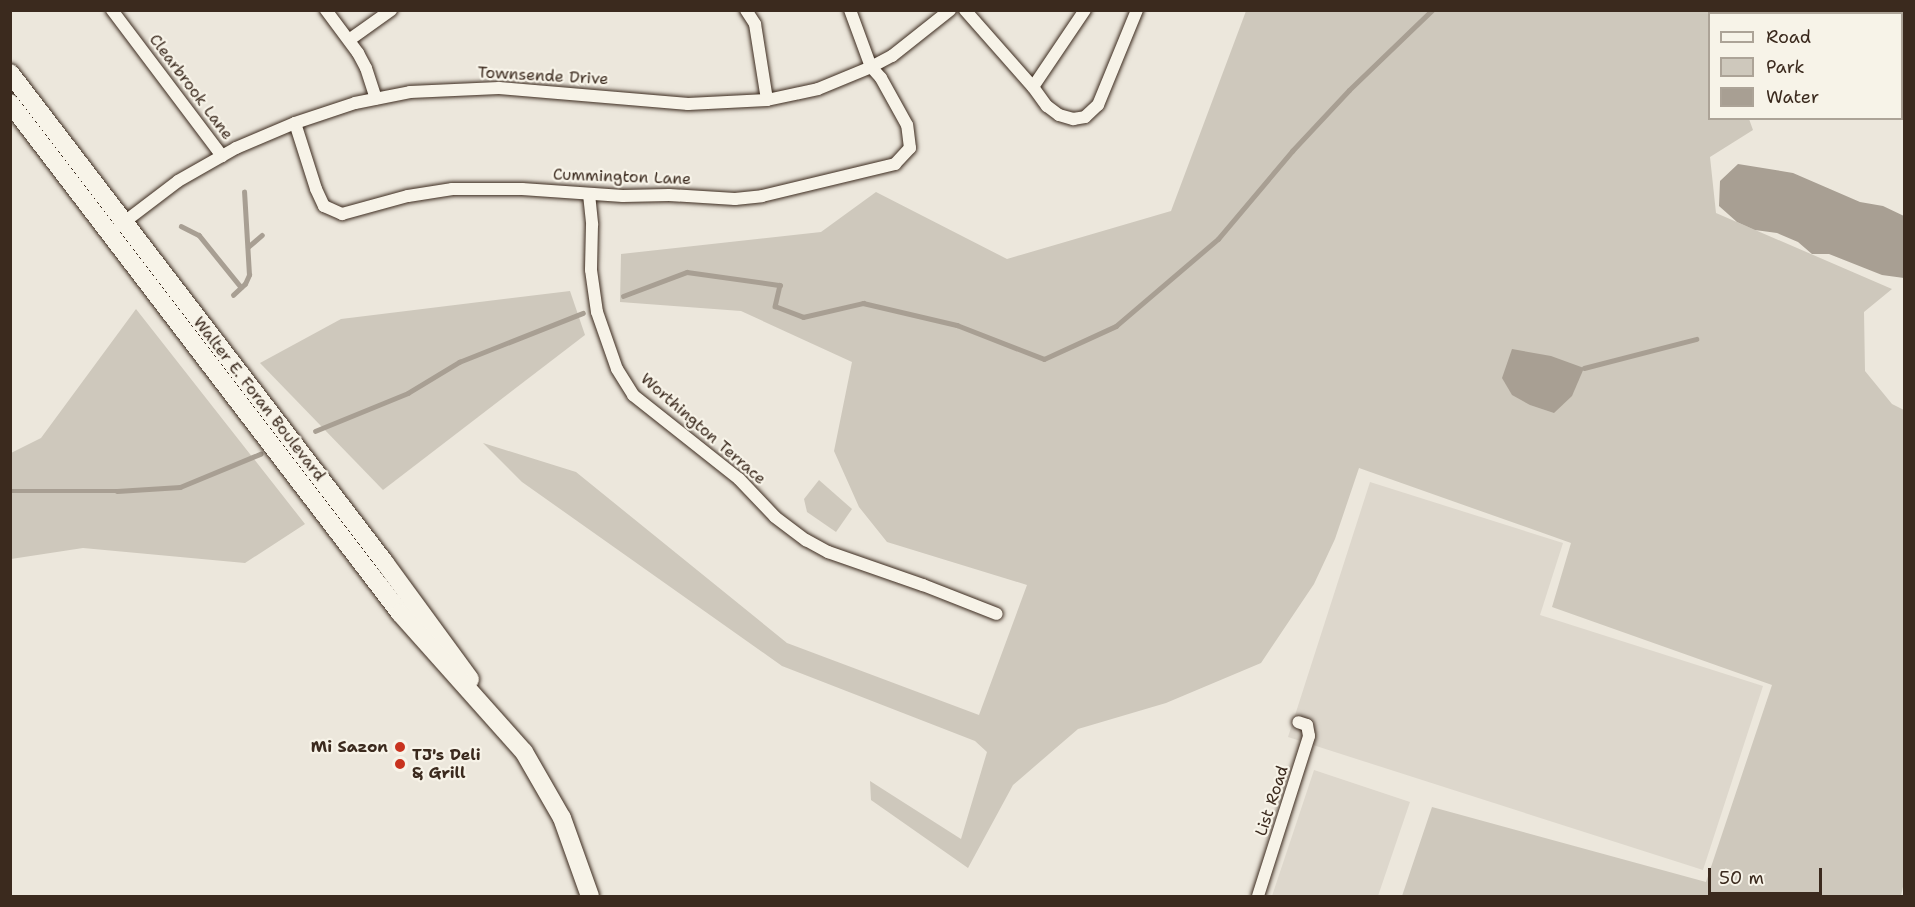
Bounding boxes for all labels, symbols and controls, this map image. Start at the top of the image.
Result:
legend [1708,12,1903,120]
text: Road [1766,25,1811,49]
street label: Clearbrook Lane [145,30,237,144]
text: Park [1766,55,1805,79]
street label: Townsende Drive [477,63,609,89]
text: Water [1766,85,1819,109]
street label: Cummington Lane [553,165,691,189]
street label: Walter E. Foran Boulevard [189,313,329,485]
street label: Worthington Terrace [636,369,770,489]
place label: Mi Sazon [311,737,388,757]
marker: Mi Sazon [393,740,407,754]
place label: TJ's Deli & Grill [412,745,481,783]
marker: TJ's Deli & Grill [393,757,407,771]
street label: List Road [1252,763,1292,839]
scale bar [1711,856,1825,894]
text: 50 m [1719,866,1764,890]

